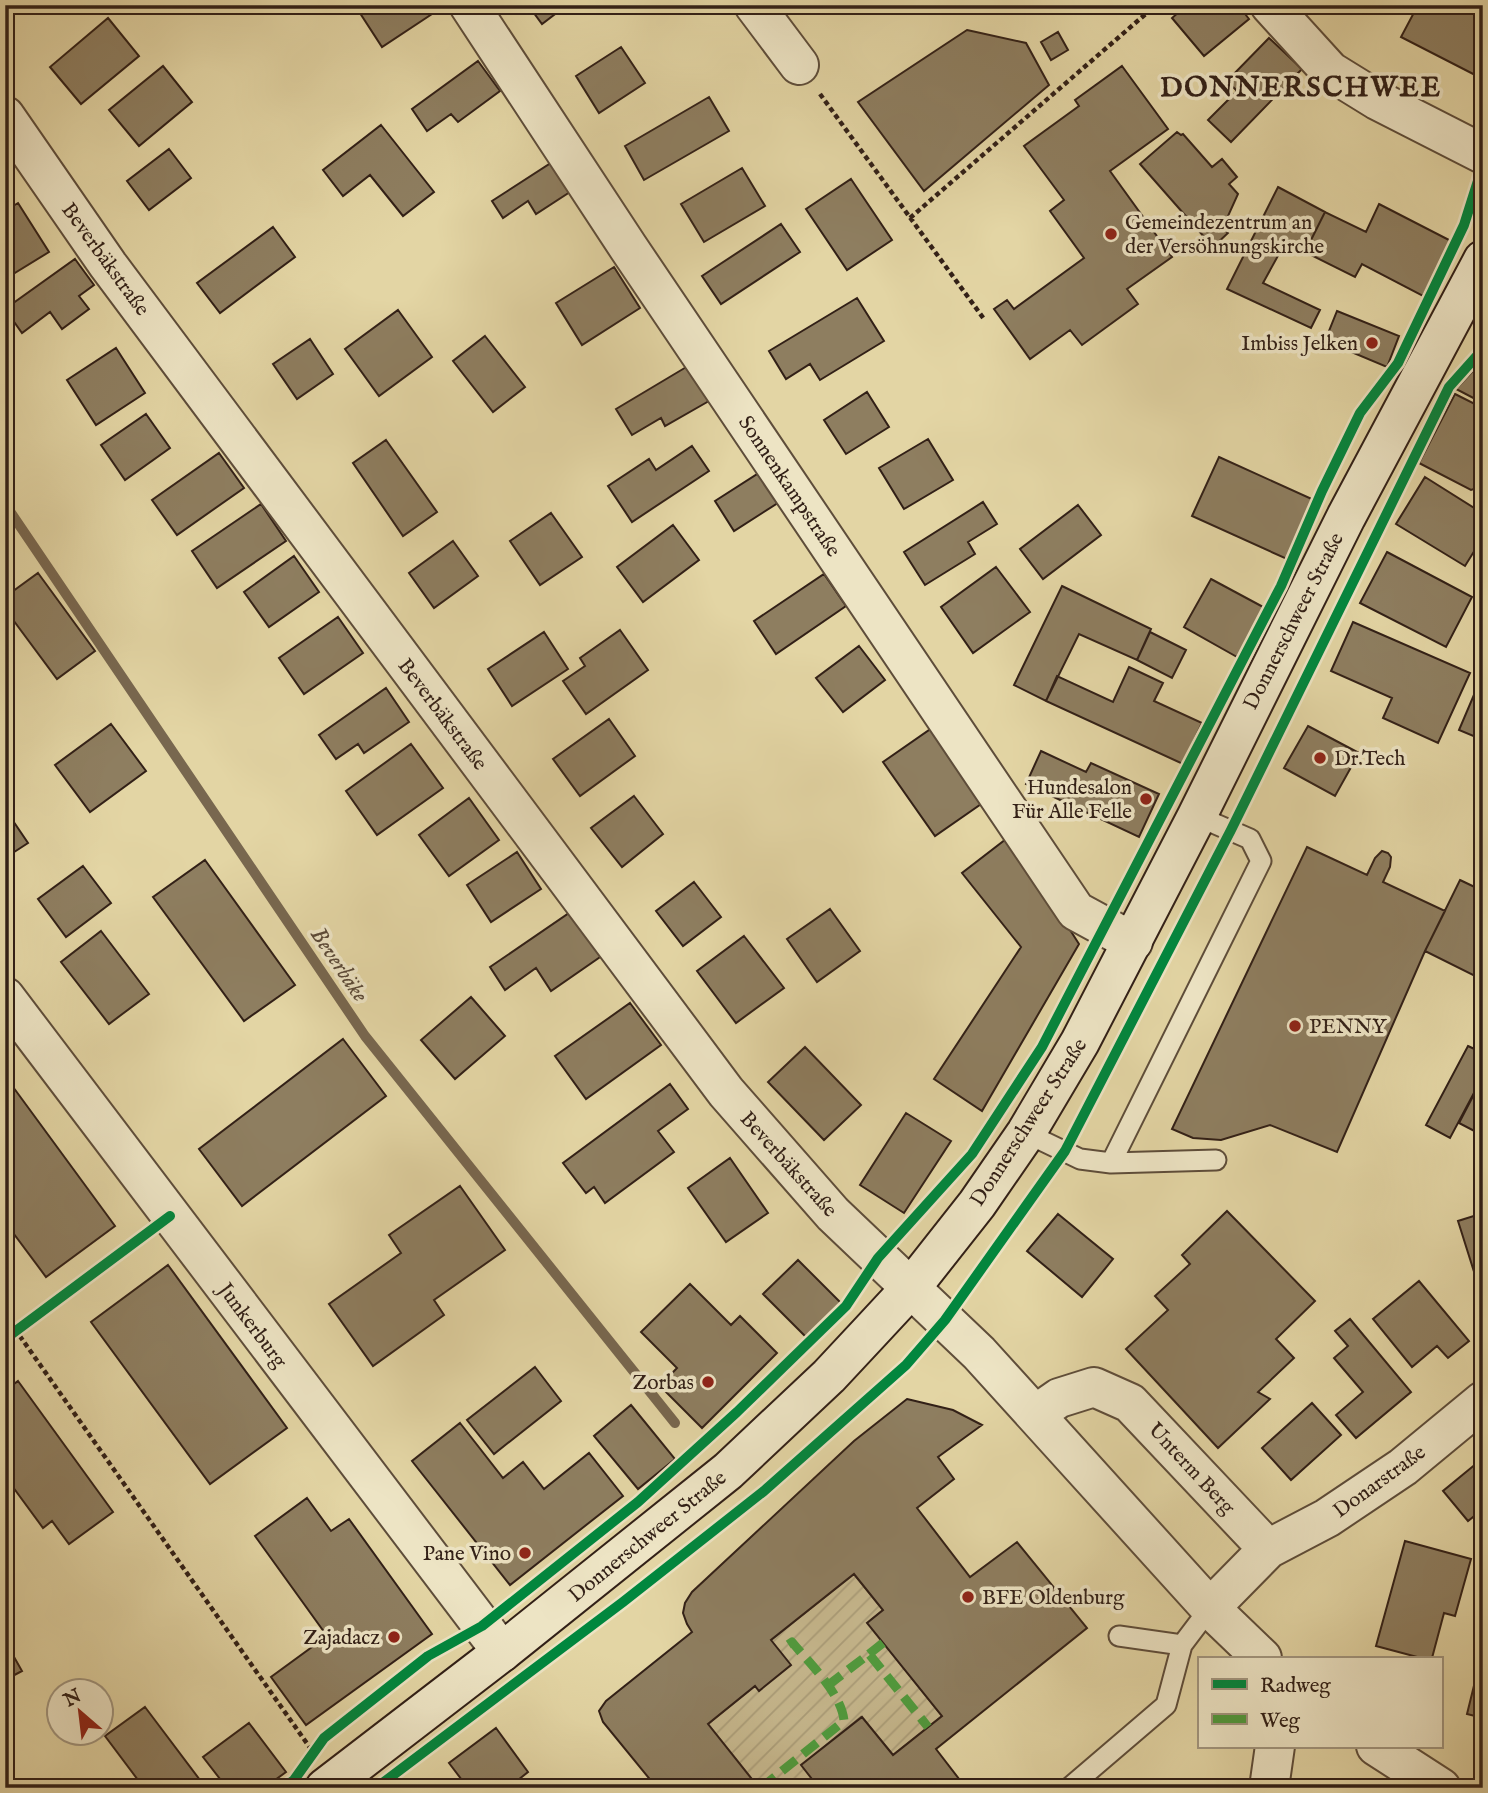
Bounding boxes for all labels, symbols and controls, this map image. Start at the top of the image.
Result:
district label: DONNERSCHWEE [1160,71,1442,106]
street label: Beverbäkstraße [55,198,155,322]
place label: Gemeindezentrum an der Versöhnungskirche [1125,210,1325,261]
marker: Gemeindezentrum an der Versöhnungskirche [1103,226,1119,242]
place label: Imbiss Jelken [1241,331,1358,358]
marker: Imbiss Jelken [1364,335,1380,351]
street label: Sonnenkampstraße [731,411,846,563]
street label: Donnerschweer Straße [1238,528,1351,715]
street label: Beverbäkstraße [391,653,493,777]
place label: Dr.Tech [1334,746,1405,773]
marker: Dr.Tech [1312,750,1328,766]
place label: Hundesalon Für Alle Felle [1012,775,1132,826]
marker: Hundesalon Für Alle Felle [1138,791,1154,807]
water label: Beverbäke [303,922,375,1008]
place label: PENNY [1309,1014,1388,1041]
marker: PENNY [1287,1018,1303,1034]
street label: Donnerschweer Straße [965,1033,1094,1212]
street label: Beverbäkstraße [733,1106,843,1224]
street label: Junkerburg [210,1276,293,1374]
place label: Zorbas [633,1370,694,1397]
marker: Zorbas [700,1374,716,1390]
street label: Unterm Berg [1141,1417,1241,1521]
street label: Donarstraße [1328,1439,1432,1525]
street label: Donnerschweer Straße [563,1465,733,1609]
place label: Pane Vino [423,1541,511,1568]
marker: Pane Vino [517,1545,533,1561]
place label: BFE Oldenburg [982,1585,1125,1612]
marker: BFE Oldenburg [960,1589,976,1605]
place label: Zajadacz [303,1625,380,1652]
marker: Zajadacz [386,1629,402,1645]
legend [1198,1657,1442,1748]
text: Radweg [1260,1673,1331,1700]
north arrow [46,1678,116,1748]
text: N [59,1684,86,1714]
text: Weg [1260,1708,1301,1735]

